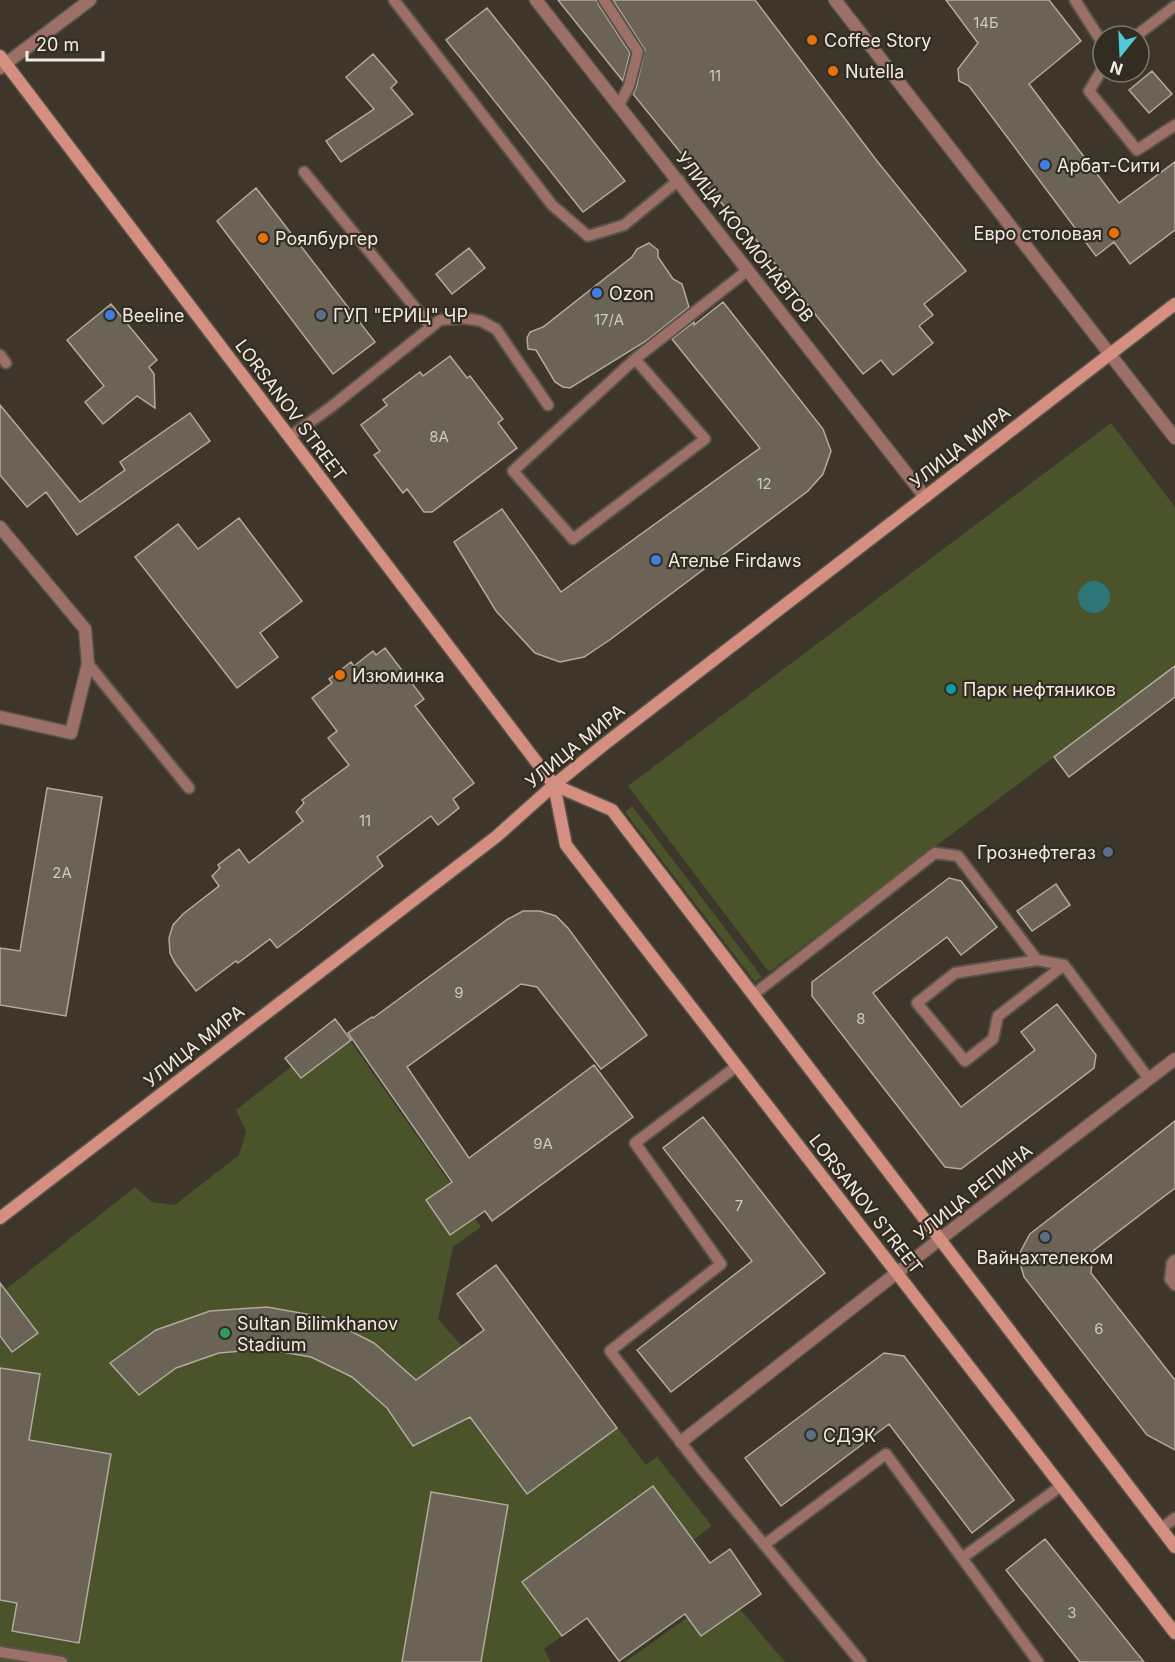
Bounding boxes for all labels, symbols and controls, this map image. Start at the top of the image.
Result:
house number: 14Б [973,13,999,32]
scale bar [27,24,104,62]
north arrow [1091,24,1151,84]
place label: Coffee Story [824,30,931,51]
marker: Coffee Story [805,33,819,47]
text: 20 m [36,34,79,55]
text: N [1107,57,1125,80]
place label: Nutella [845,61,904,82]
marker: Nutella [826,64,840,78]
house number: 11 [709,66,721,85]
street label: УЛИЦА КОСМОНАВТОВ [672,148,818,326]
place label: Арбат-Сити [1057,155,1160,176]
marker: Арбат-Сити [1038,158,1052,172]
place label: Евро столовая [974,223,1102,244]
marker: Евро столовая [1107,226,1121,240]
place label: Роялбургер [275,228,378,249]
marker: Роялбургер [256,231,270,245]
place label: Ozon [609,283,654,304]
marker: Ozon [590,286,604,300]
place label: Beeline [122,305,185,326]
place label: ГУП "ЕРИЦ" ЧР [333,305,468,326]
marker: Beeline [103,308,117,322]
marker: ГУП "ЕРИЦ" ЧР [314,308,328,322]
house number: 17/А [594,310,624,329]
street label: LORSANOV STREET [231,335,351,485]
street label: УЛИЦА МИРА [906,401,1014,493]
house number: 8А [429,427,449,446]
house number: 12 [756,474,772,493]
place label: Ателье Firdaws [668,550,801,571]
marker: Ателье Firdaws [649,553,663,567]
place label: Изюминка [352,665,445,686]
marker: Изюминка [333,668,347,682]
place label: Парк нефтяников [963,679,1116,700]
marker: Парк нефтяников [944,682,958,696]
street label: УЛИЦА МИРА [521,700,629,792]
house number: 11 [359,811,371,830]
place label: Грознефтегаз [977,842,1096,863]
marker: Грознефтегаз [1101,845,1115,859]
house number: 2А [52,863,72,882]
house number: 9 [454,983,464,1002]
street label: УЛИЦА МИРА [140,1000,248,1092]
house number: 8 [856,1009,866,1028]
street label: LORSANOV STREET [805,1130,927,1278]
house number: 9А [533,1134,553,1153]
street label: УЛИЦА РЕПИНА [910,1139,1036,1245]
house number: 7 [735,1196,743,1215]
marker: Вайнахтелеком [1038,1230,1052,1244]
place label: Вайнахтелеком [977,1247,1113,1268]
place label: Sultan Bilimkhanov Stadium [237,1313,398,1355]
house number: 6 [1094,1319,1104,1338]
marker: Sultan Bilimkhanov Stadium [218,1326,232,1340]
place label: СДЭК [823,1425,876,1446]
marker: СДЭК [804,1428,818,1442]
house number: 3 [1067,1603,1077,1622]

